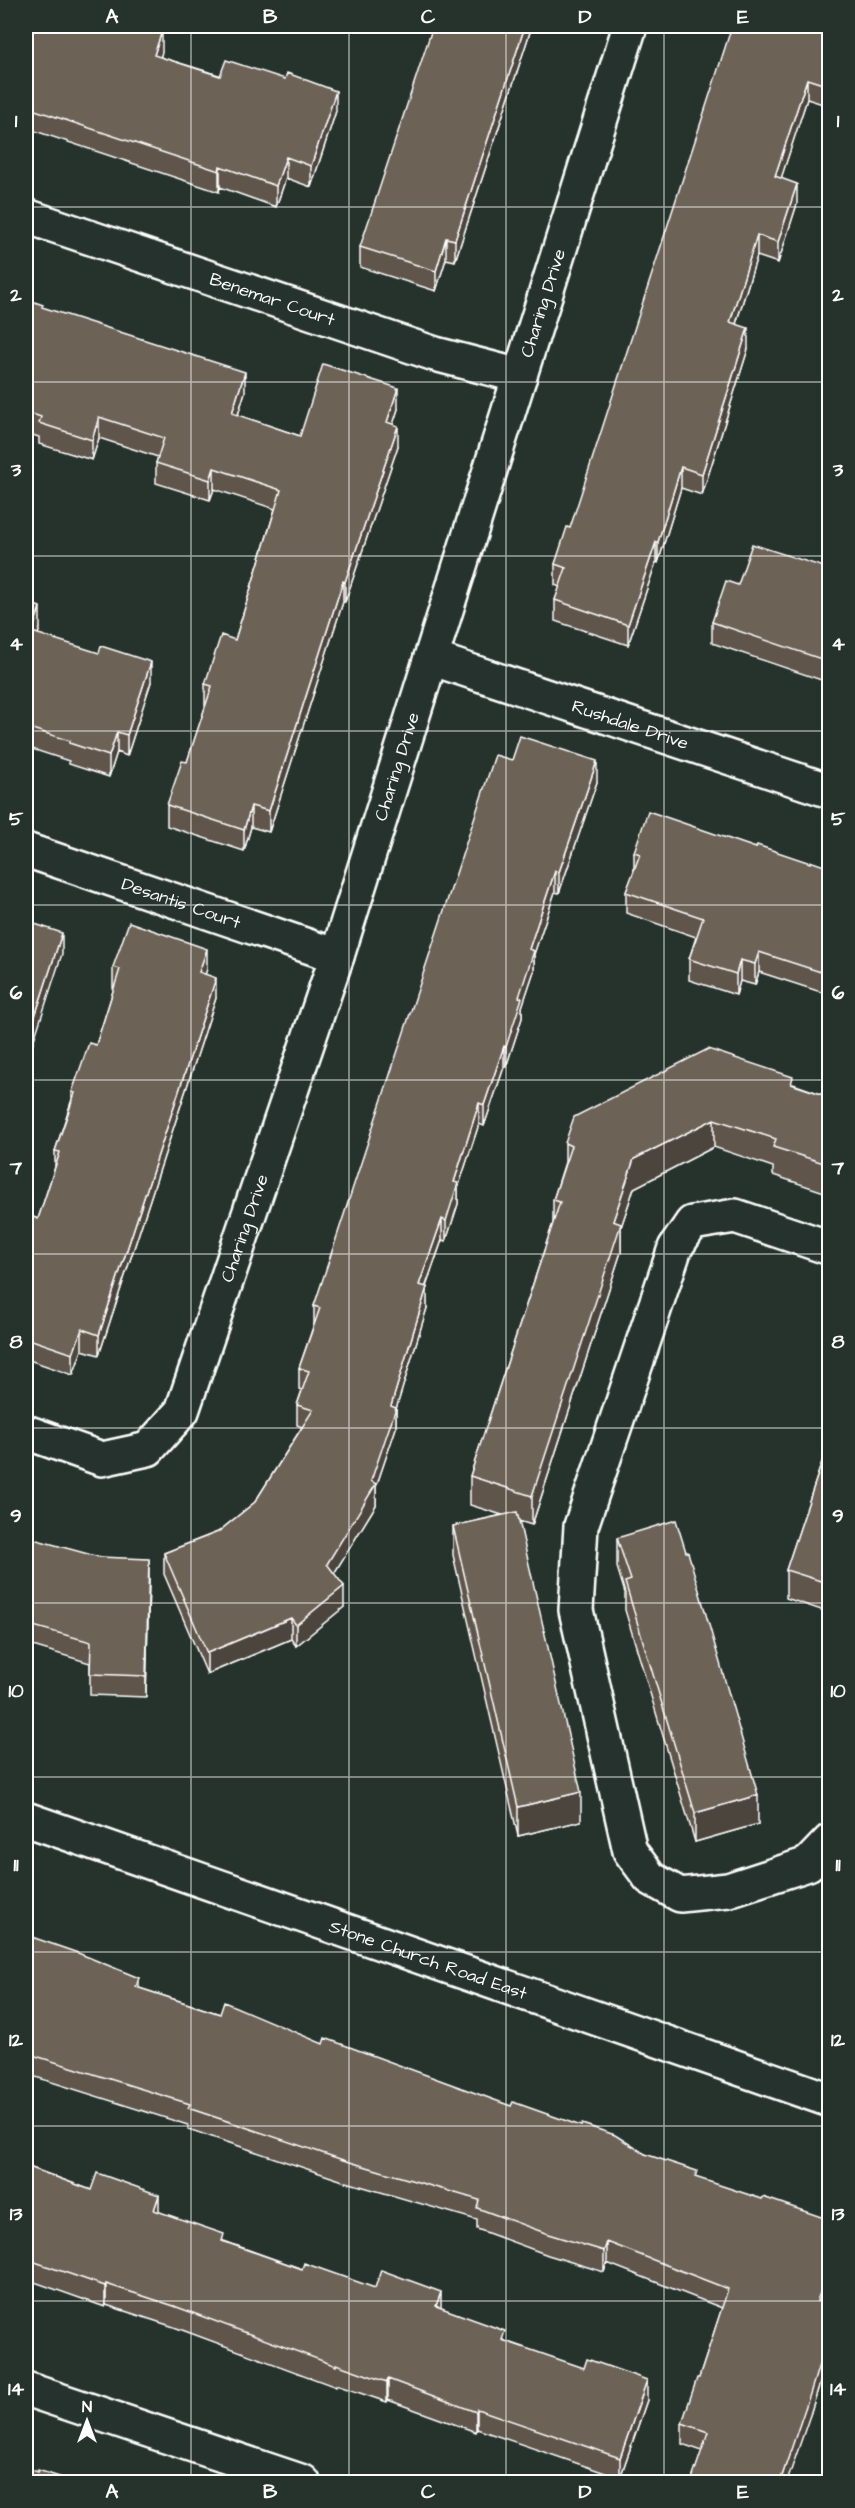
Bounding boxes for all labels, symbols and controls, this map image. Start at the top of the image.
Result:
text: A [106,3,119,31]
text: B [263,3,278,31]
text: C [421,3,436,31]
text: D [579,3,592,31]
text: E [737,3,749,31]
text: 1 [15,107,18,135]
text: 1 [837,107,840,135]
street label: Charing Drive [514,246,572,361]
street label: Benemar Court [206,267,339,333]
text: 2 [9,281,22,309]
text: 2 [831,281,844,309]
text: 3 [10,456,22,484]
text: 3 [832,456,844,484]
text: 4 [9,630,23,658]
text: 4 [831,630,845,658]
street label: Rushdale Drive [568,694,692,756]
street label: Charing Drive [368,709,426,824]
text: 5 [9,805,24,833]
text: 5 [831,805,846,833]
street label: Desantis Court [118,872,245,935]
text: 6 [10,979,23,1007]
text: 6 [832,979,845,1007]
text: 7 [9,1154,23,1182]
text: 7 [831,1154,845,1182]
street label: Charing Drive [215,1171,275,1285]
text: 8 [10,1328,23,1356]
text: 8 [832,1328,845,1356]
text: 9 [10,1502,22,1530]
text: 9 [832,1502,844,1530]
text: 10 [8,1677,24,1705]
text: 10 [830,1677,846,1705]
text: 11 [13,1851,19,1879]
text: 11 [835,1851,841,1879]
street label: Stone Church Road East [326,1914,531,2006]
text: 12 [9,2026,24,2054]
text: 12 [831,2026,846,2054]
text: 13 [10,2200,23,2228]
text: 13 [832,2200,845,2228]
text: 14 [8,2375,24,2403]
text: 14 [830,2375,846,2403]
north arrow [57,2391,117,2451]
text: N [82,2396,92,2418]
text: A [106,2478,119,2506]
text: B [263,2478,278,2506]
text: C [421,2478,436,2506]
text: D [579,2478,592,2506]
text: E [737,2478,749,2506]

